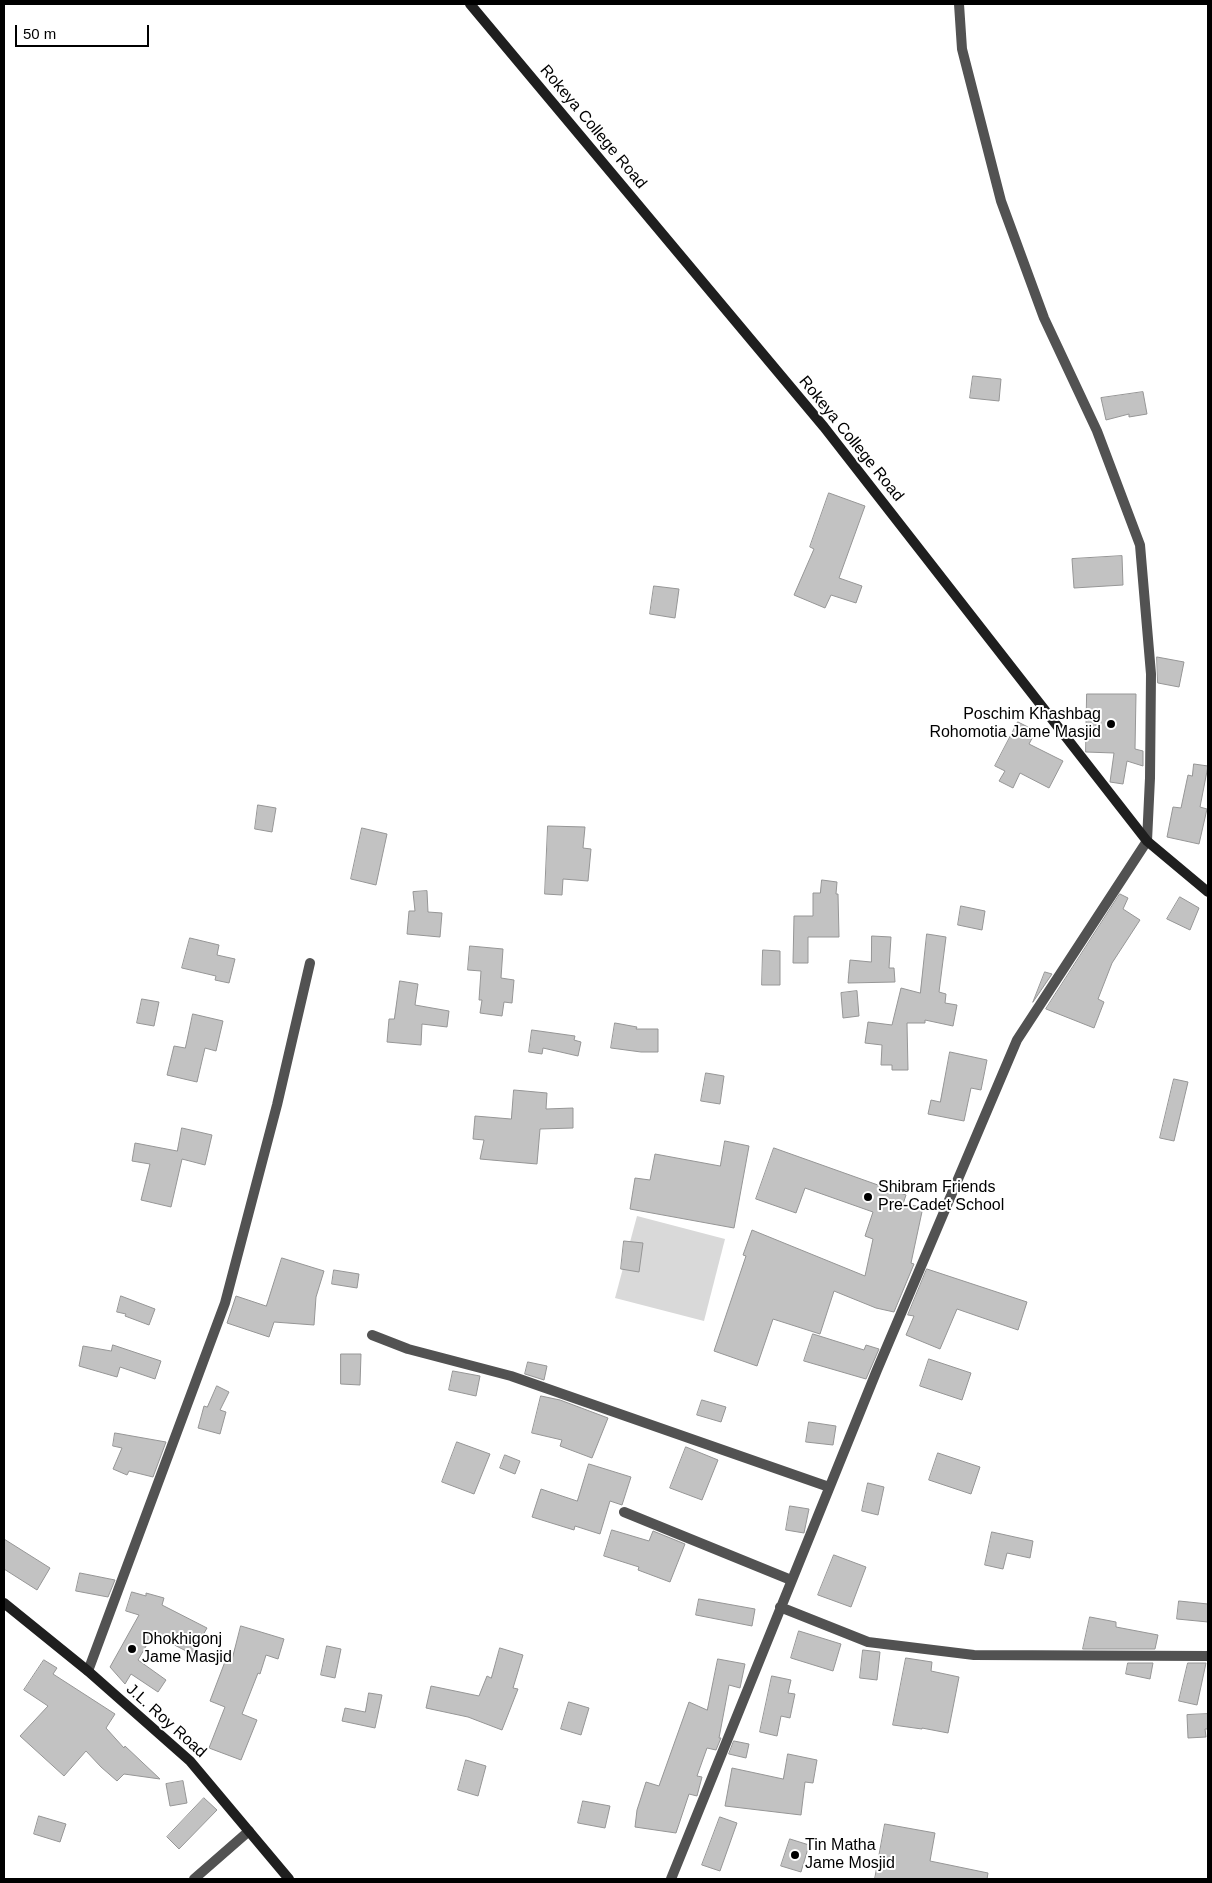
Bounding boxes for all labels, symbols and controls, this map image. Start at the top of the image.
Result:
scale bar [18,15,151,47]
text: 50 m [23,25,56,42]
street label: Rokeya College Road [536,61,650,193]
street label: Rokeya College Road [795,372,907,506]
place label: Poschim Khashbag Rohomotia Jame Masjid [929,705,1101,743]
marker: Poschim Khashbag Rohomotia Jame Masjid [1105,718,1117,730]
place label: Shibram Friends Pre-Cadet School [878,1178,1004,1216]
marker: Shibram Friends Pre-Cadet School [862,1191,874,1203]
place label: Dhokhigonj Jame Masjid [142,1630,232,1668]
marker: Dhokhigonj Jame Masjid [126,1643,138,1655]
street label: J.L. Roy Road [122,1680,210,1762]
place label: Tin Matha Jame Mosjid [805,1836,895,1874]
marker: Tin Matha Jame Mosjid [789,1849,801,1861]

